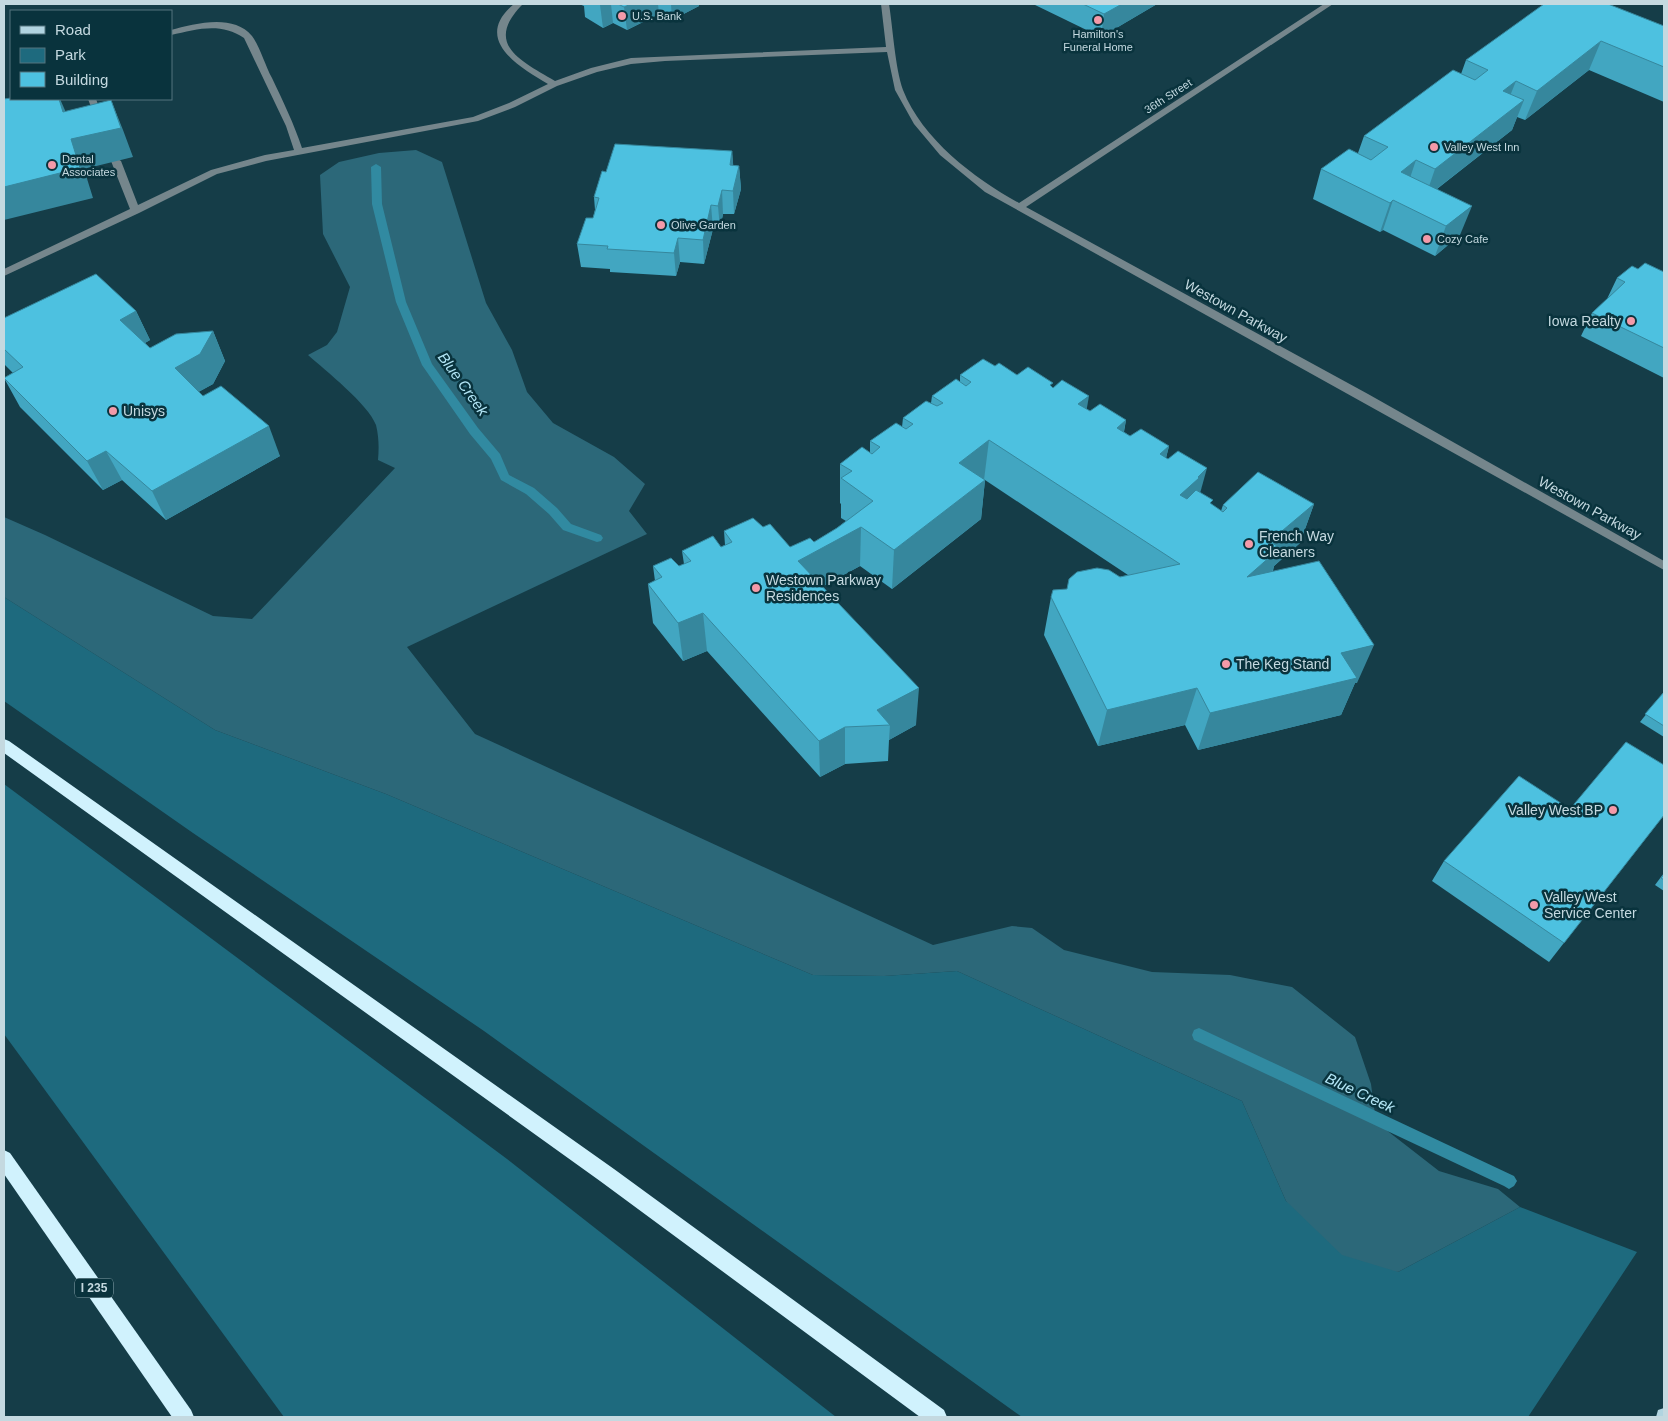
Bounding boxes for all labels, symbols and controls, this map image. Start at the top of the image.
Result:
legend [10,10,172,100]
marker: U.S. Bank [616,10,628,22]
place label: U.S. Bank [632,10,682,22]
marker: Hamilton's Funeral Home [1092,14,1104,26]
text: Road [55,21,91,38]
place label: Hamilton's Funeral Home [1063,28,1133,53]
text: Park [55,46,86,63]
text: Building [55,71,108,88]
street label: 36th Street [1142,76,1194,116]
marker: Valley West Inn [1428,141,1440,153]
place label: Valley West Inn [1444,141,1519,153]
place label: Dental Associates [62,153,116,178]
marker: Dental Associates [46,159,58,171]
marker: Olive Garden [655,219,667,231]
place label: Olive Garden [671,219,736,231]
marker: Cozy Cafe [1421,233,1433,245]
place label: Cozy Cafe [1437,233,1488,245]
street label: Westown Parkway [1182,276,1290,346]
place label: Iowa Realty [1548,313,1621,329]
marker: Iowa Realty [1625,315,1637,327]
water label: Blue Creek [435,349,493,420]
place label: Unisys [123,403,165,419]
marker: Unisys [107,405,119,417]
street label: Westown Parkway [1536,473,1644,543]
place label: French Way Cleaners [1259,528,1334,560]
marker: French Way Cleaners [1243,538,1255,550]
place label: Westown Parkway Residences [766,572,881,604]
marker: Westown Parkway Residences [750,582,762,594]
place label: The Keg Stand [1236,656,1329,672]
marker: The Keg Stand [1220,658,1232,670]
place label: Valley West BP [1508,802,1603,818]
marker: Valley West BP [1607,804,1619,816]
place label: Valley West Service Center [1544,889,1637,921]
marker: Valley West Service Center [1528,899,1540,911]
water label: Blue Creek [1323,1069,1399,1117]
road number: I 235 [75,1278,113,1298]

